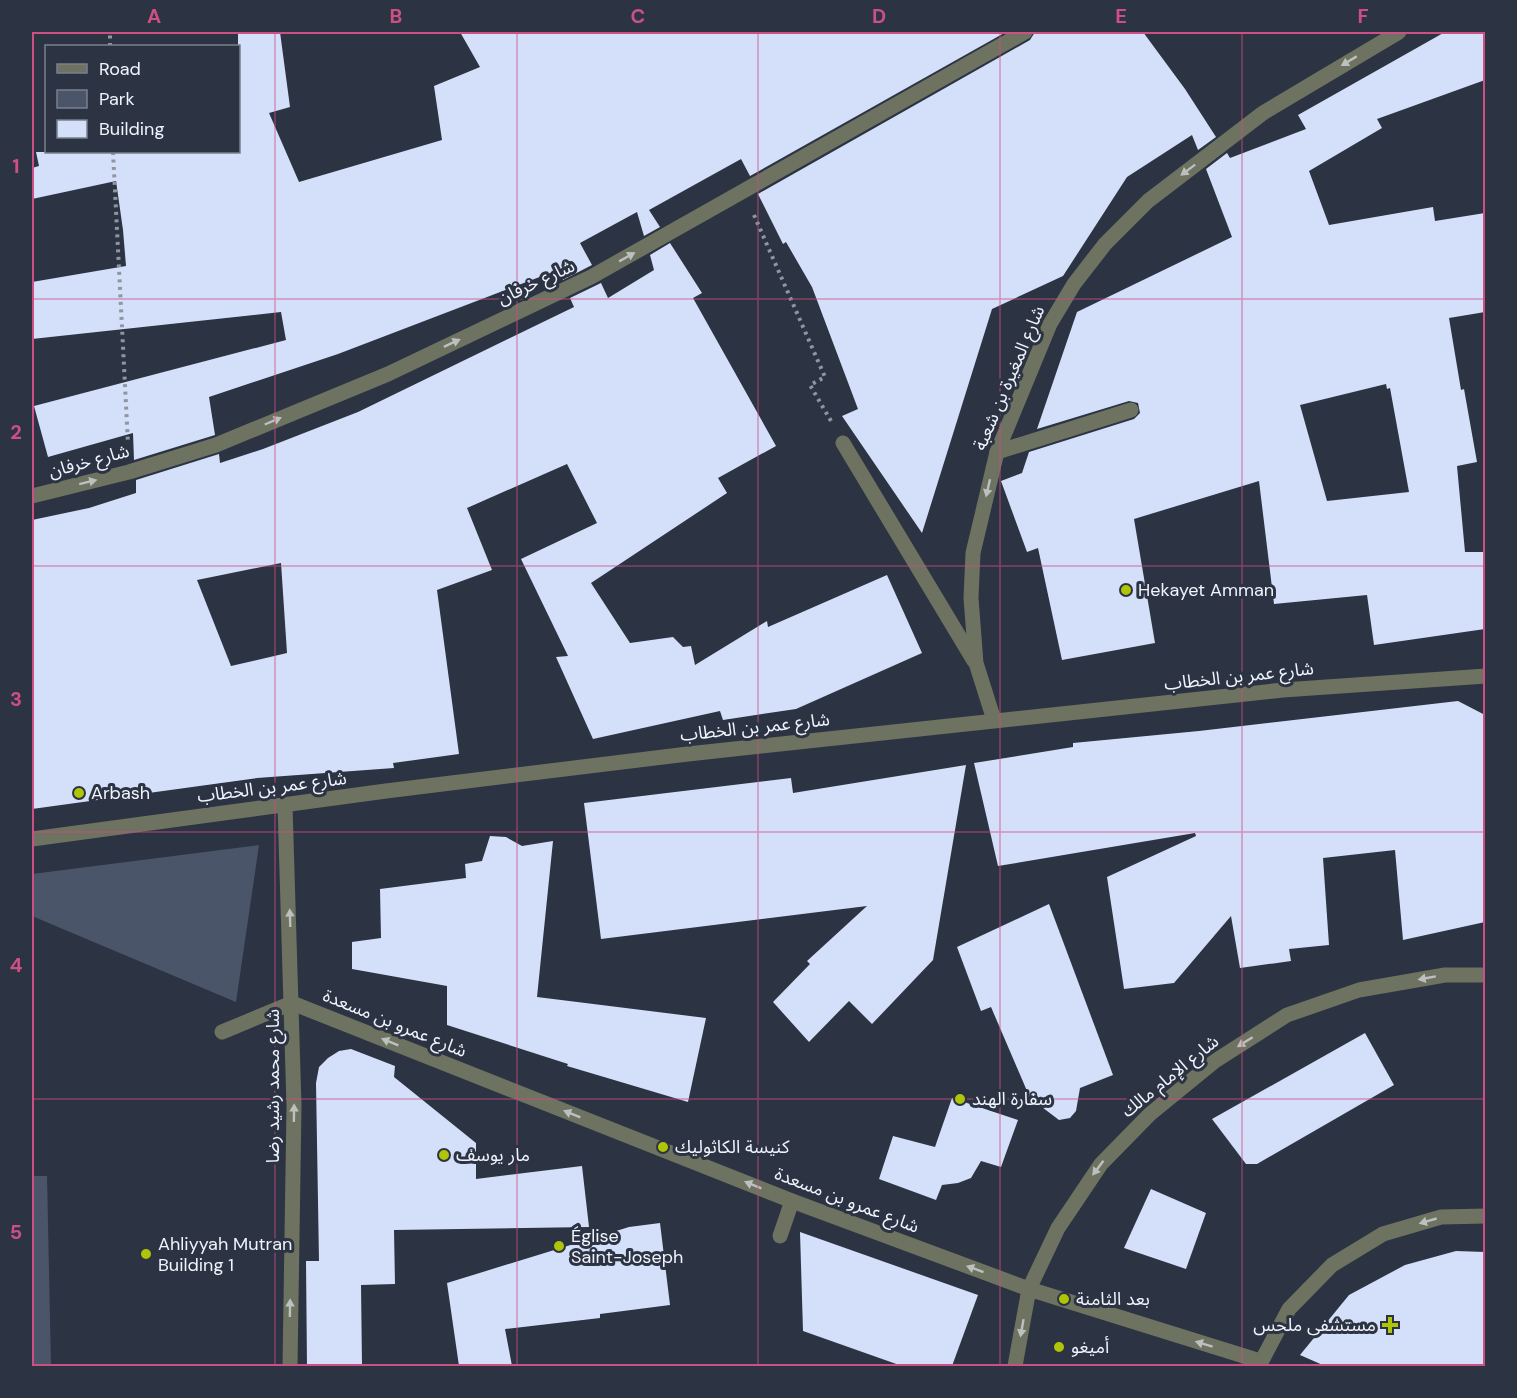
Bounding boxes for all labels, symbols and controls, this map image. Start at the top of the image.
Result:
text: A [147,3,161,29]
text: B [390,3,402,29]
text: C [631,3,645,29]
text: D [872,3,886,29]
text: E [1115,3,1127,29]
text: F [1357,3,1369,29]
legend [45,45,240,153]
one-way arrow [1340,55,1357,66]
text: Road [99,57,141,81]
text: Park [99,87,135,111]
text: Building [99,117,164,141]
text: 1 [12,153,20,179]
one-way arrow [1180,164,1195,176]
one-way arrow [619,252,636,262]
street label: شارع خرفان [493,254,579,312]
street label: شارع المغيرة بن شعبة [968,302,1052,455]
one-way arrow [443,339,460,348]
one-way arrow [264,416,282,425]
text: 2 [10,419,22,445]
street label: شارع خرفان [46,439,133,485]
one-way arrow [79,477,97,486]
one-way arrow [983,479,993,498]
place label: Hekayet Amman [1138,578,1274,602]
marker: Hekayet Amman [1119,583,1133,597]
street label: شارع عمر بن الخطاب [1163,656,1315,698]
text: 3 [10,686,22,712]
street label: شارع عمر بن الخطاب [679,707,831,749]
street label: شارع عمر بن الخطاب [196,766,348,810]
place label: Arbash [91,781,150,805]
marker: Arbash [72,786,86,800]
one-way arrow [285,909,295,928]
text: 4 [10,952,23,978]
one-way arrow [1418,974,1437,983]
street label: شارع عمرو بن مسعدة [319,983,470,1065]
street label: شارع محمد رشيد رضا [261,1009,287,1163]
street label: شارع الإمام مالك [1116,1029,1225,1124]
one-way arrow [1237,1036,1253,1047]
one-way arrow [381,1037,399,1046]
place label: سفارة الهند [972,1087,1052,1111]
marker: سفارة الهند [953,1092,967,1106]
one-way arrow [289,1104,299,1123]
one-way arrow [562,1108,580,1118]
place label: كنيسة الكاثوليك [675,1135,790,1159]
marker: كنيسة الكاثوليك [656,1140,670,1154]
place label: مار يوسف [456,1143,530,1167]
marker: مار يوسف [437,1148,451,1162]
street label: شارع عمرو بن مسعدة [771,1161,923,1240]
one-way arrow [1093,1161,1105,1176]
one-way arrow [744,1180,762,1189]
one-way arrow [1418,1217,1436,1226]
text: 5 [10,1219,22,1245]
place label: Église Saint-Joseph [571,1224,683,1269]
place label: Ahliyyah Mutran Building 1 [158,1232,292,1277]
marker: Église Saint-Joseph [552,1239,566,1253]
marker: Ahliyyah Mutran Building 1 [139,1247,153,1261]
one-way arrow [965,1263,983,1273]
place label: بعد الثامنة [1076,1287,1150,1311]
marker: بعد الثامنة [1057,1292,1071,1306]
one-way arrow [285,1299,295,1318]
place label: مستشفى ملحس [1253,1313,1376,1337]
marker: مستشفى ملحس [1381,1316,1399,1334]
one-way arrow [1017,1319,1026,1338]
place label: أميغو [1071,1335,1109,1359]
one-way arrow [1195,1339,1213,1348]
marker: أميغو [1052,1340,1066,1354]

